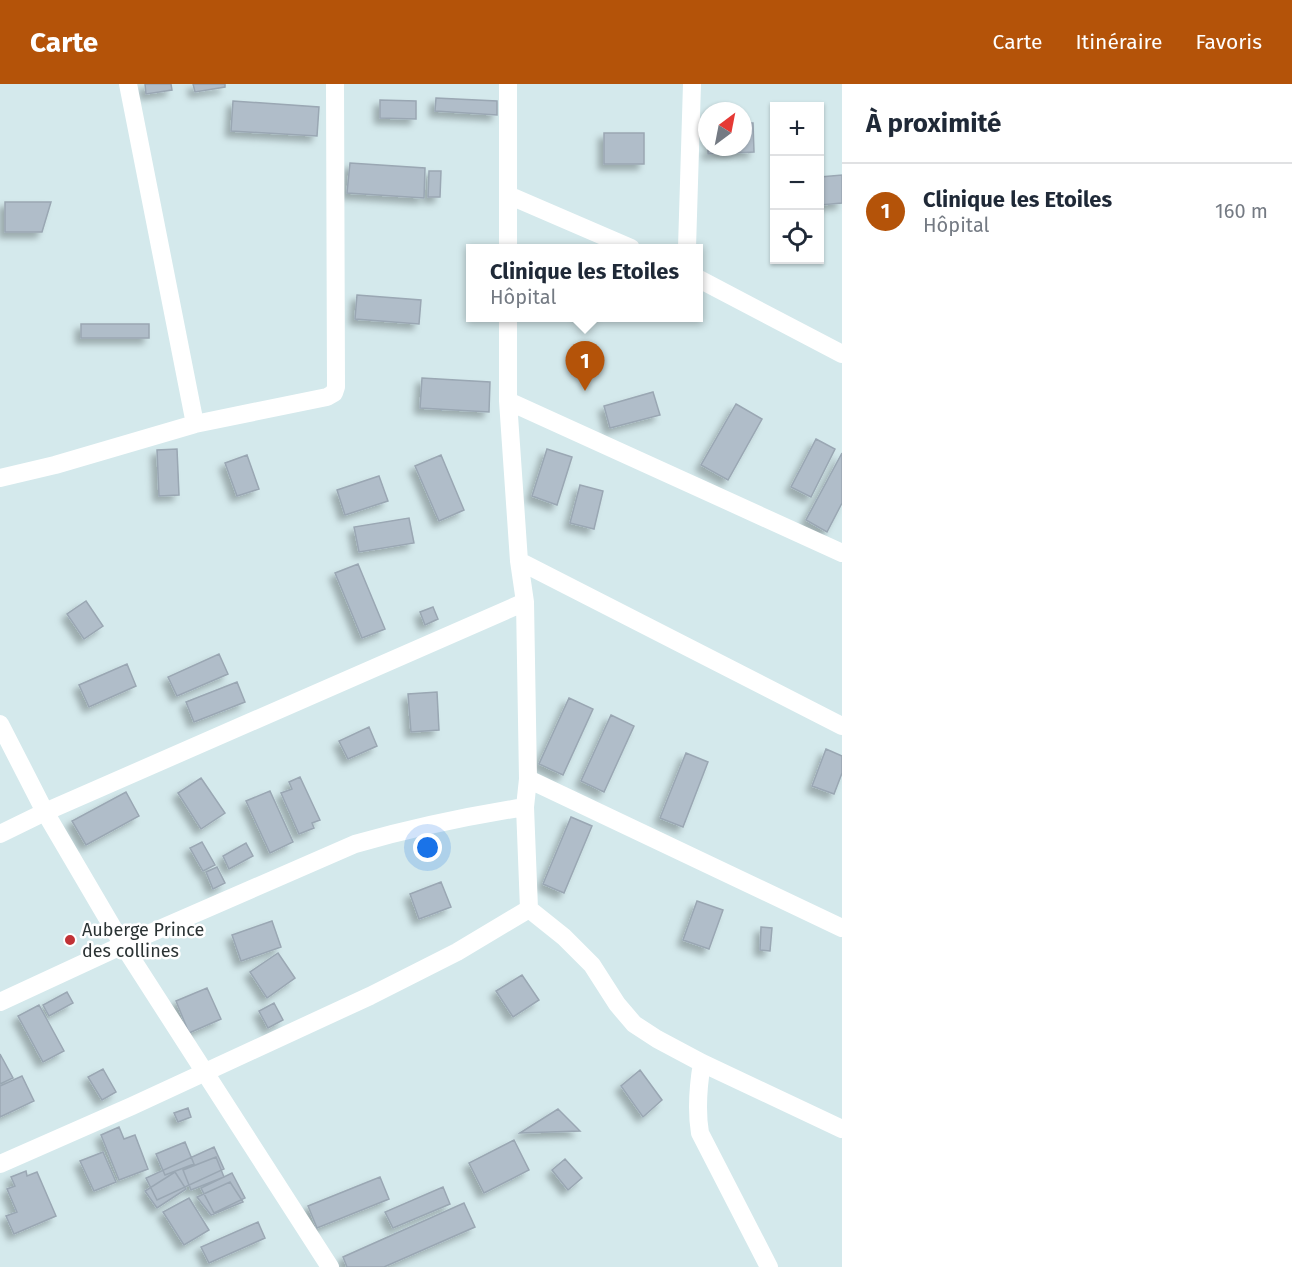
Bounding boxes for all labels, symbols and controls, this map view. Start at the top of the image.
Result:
text: Carte [30,26,98,59]
text: Carte [993,29,1042,55]
text: Itinéraire [1075,29,1162,55]
text: Favoris [1195,29,1262,55]
north arrow [698,102,752,156]
map controls [770,102,824,264]
button: + [770,102,824,156]
text: À proximité [866,108,1001,139]
button: − [770,156,824,210]
text: Clinique les Etoiles [923,186,1112,213]
text: 1 [881,199,890,223]
text: 160 m [1215,199,1268,223]
button: locate [770,210,824,264]
text: Hôpital [923,213,989,237]
popup [466,244,703,322]
text: Clinique les Etoiles [490,258,679,285]
text: Hôpital [490,285,556,309]
pin: 1 [566,342,604,391]
your location [413,833,442,862]
place label: Auberge Prince des collines [82,919,204,962]
marker: Auberge Prince des collines [63,933,77,947]

